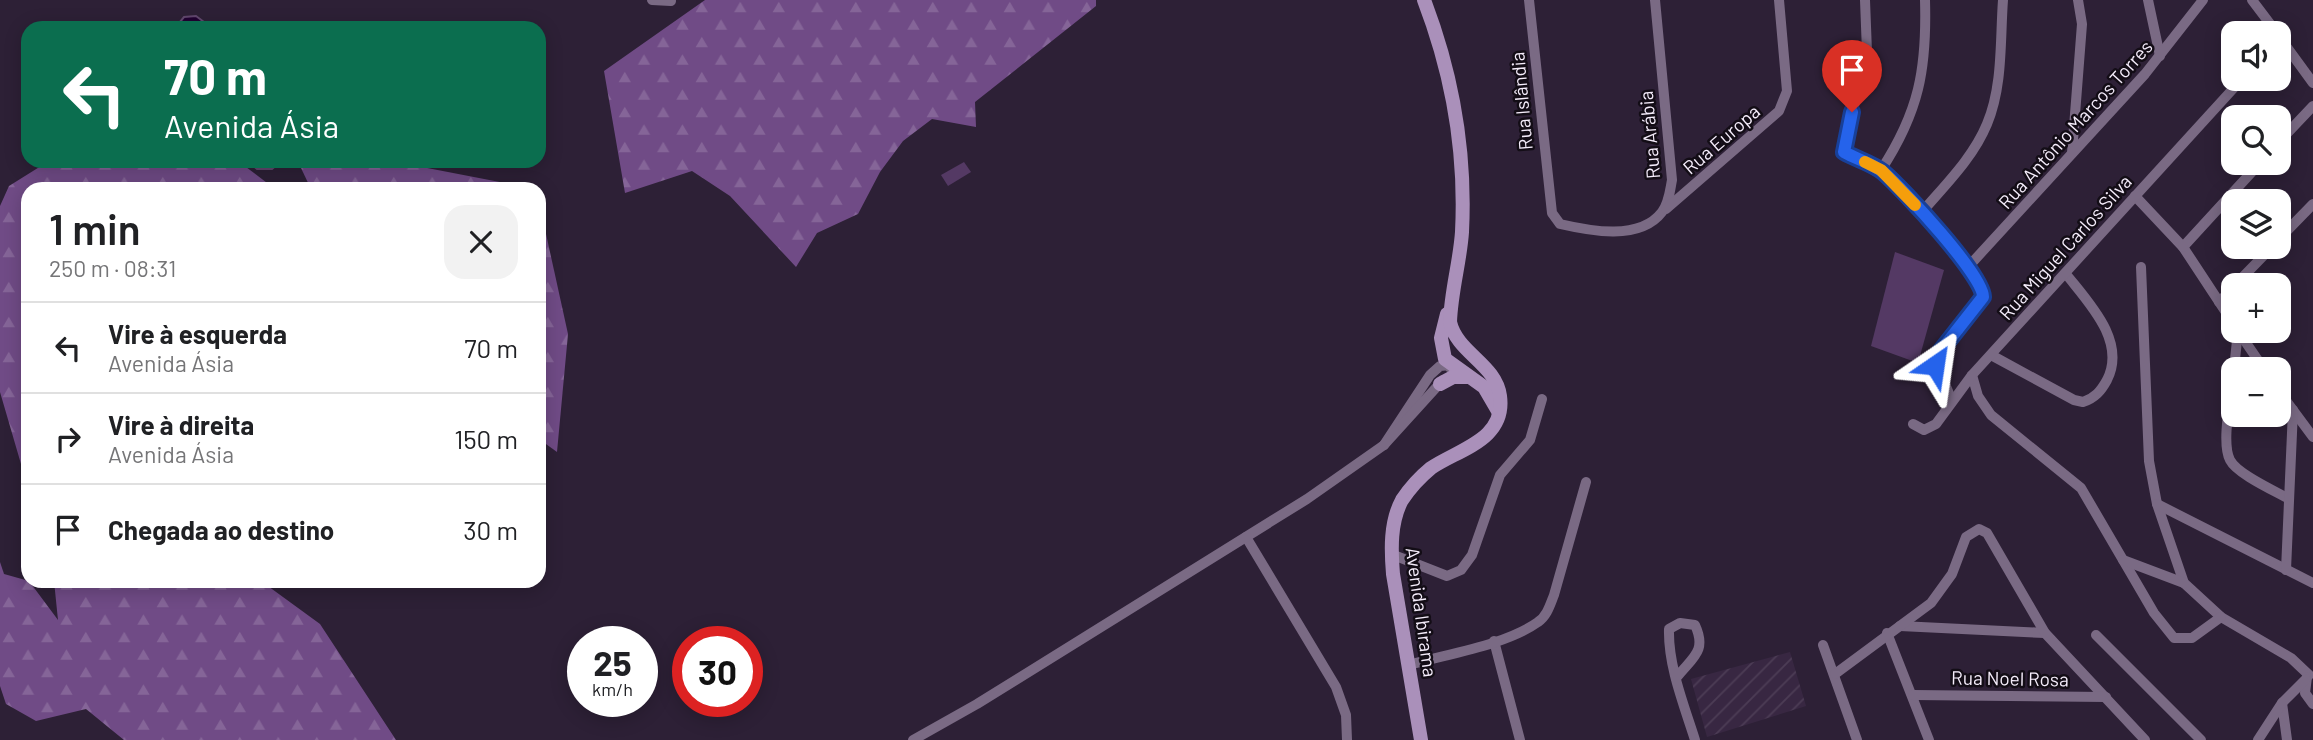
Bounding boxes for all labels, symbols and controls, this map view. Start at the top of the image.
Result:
map controls [2221,21,2291,427]
button: sound [2221,21,2291,91]
street label: Rua Antônio Marcos Torres [1993,35,2157,213]
pin [1822,40,1882,112]
text: 70 m [164,46,267,105]
icon: left [49,49,140,140]
street label: Rua Islândia [1505,51,1537,151]
icon: arrive [1833,51,1871,89]
street label: Rua Arábia [1634,90,1664,180]
street label: Rua Europa [1678,99,1764,179]
button: search [2221,105,2291,175]
text: Avenida Ásia [164,106,339,144]
street label: Rua Miguel Carlos Silva [1994,170,2136,324]
button: layers [2221,189,2291,259]
text: 1 min [49,203,141,253]
button: close [444,205,518,279]
text: 250 m · 08:31 [49,254,176,282]
button: + [2221,273,2291,343]
text: Vire à esquerda [108,318,287,349]
position arrow [1898,328,1972,402]
icon: left [49,329,87,367]
text: 70 m [464,332,518,363]
text: Avenida Ásia [108,349,234,377]
button: − [2221,357,2291,427]
text: Vire à direita [108,409,254,440]
icon: right [49,420,87,458]
text: 150 m [454,423,518,454]
text: Avenida Ásia [108,440,234,468]
icon: arrive [49,511,87,549]
text: Chegada ao destino [108,514,334,545]
text: 30 m [463,514,518,545]
street label: Avenida Ibirama [1401,546,1443,678]
speed limit sign: 30 [672,626,763,717]
text: 25 [593,641,632,683]
street label: Rua Noel Rosa [1951,665,2069,691]
text: km/h [592,678,633,700]

